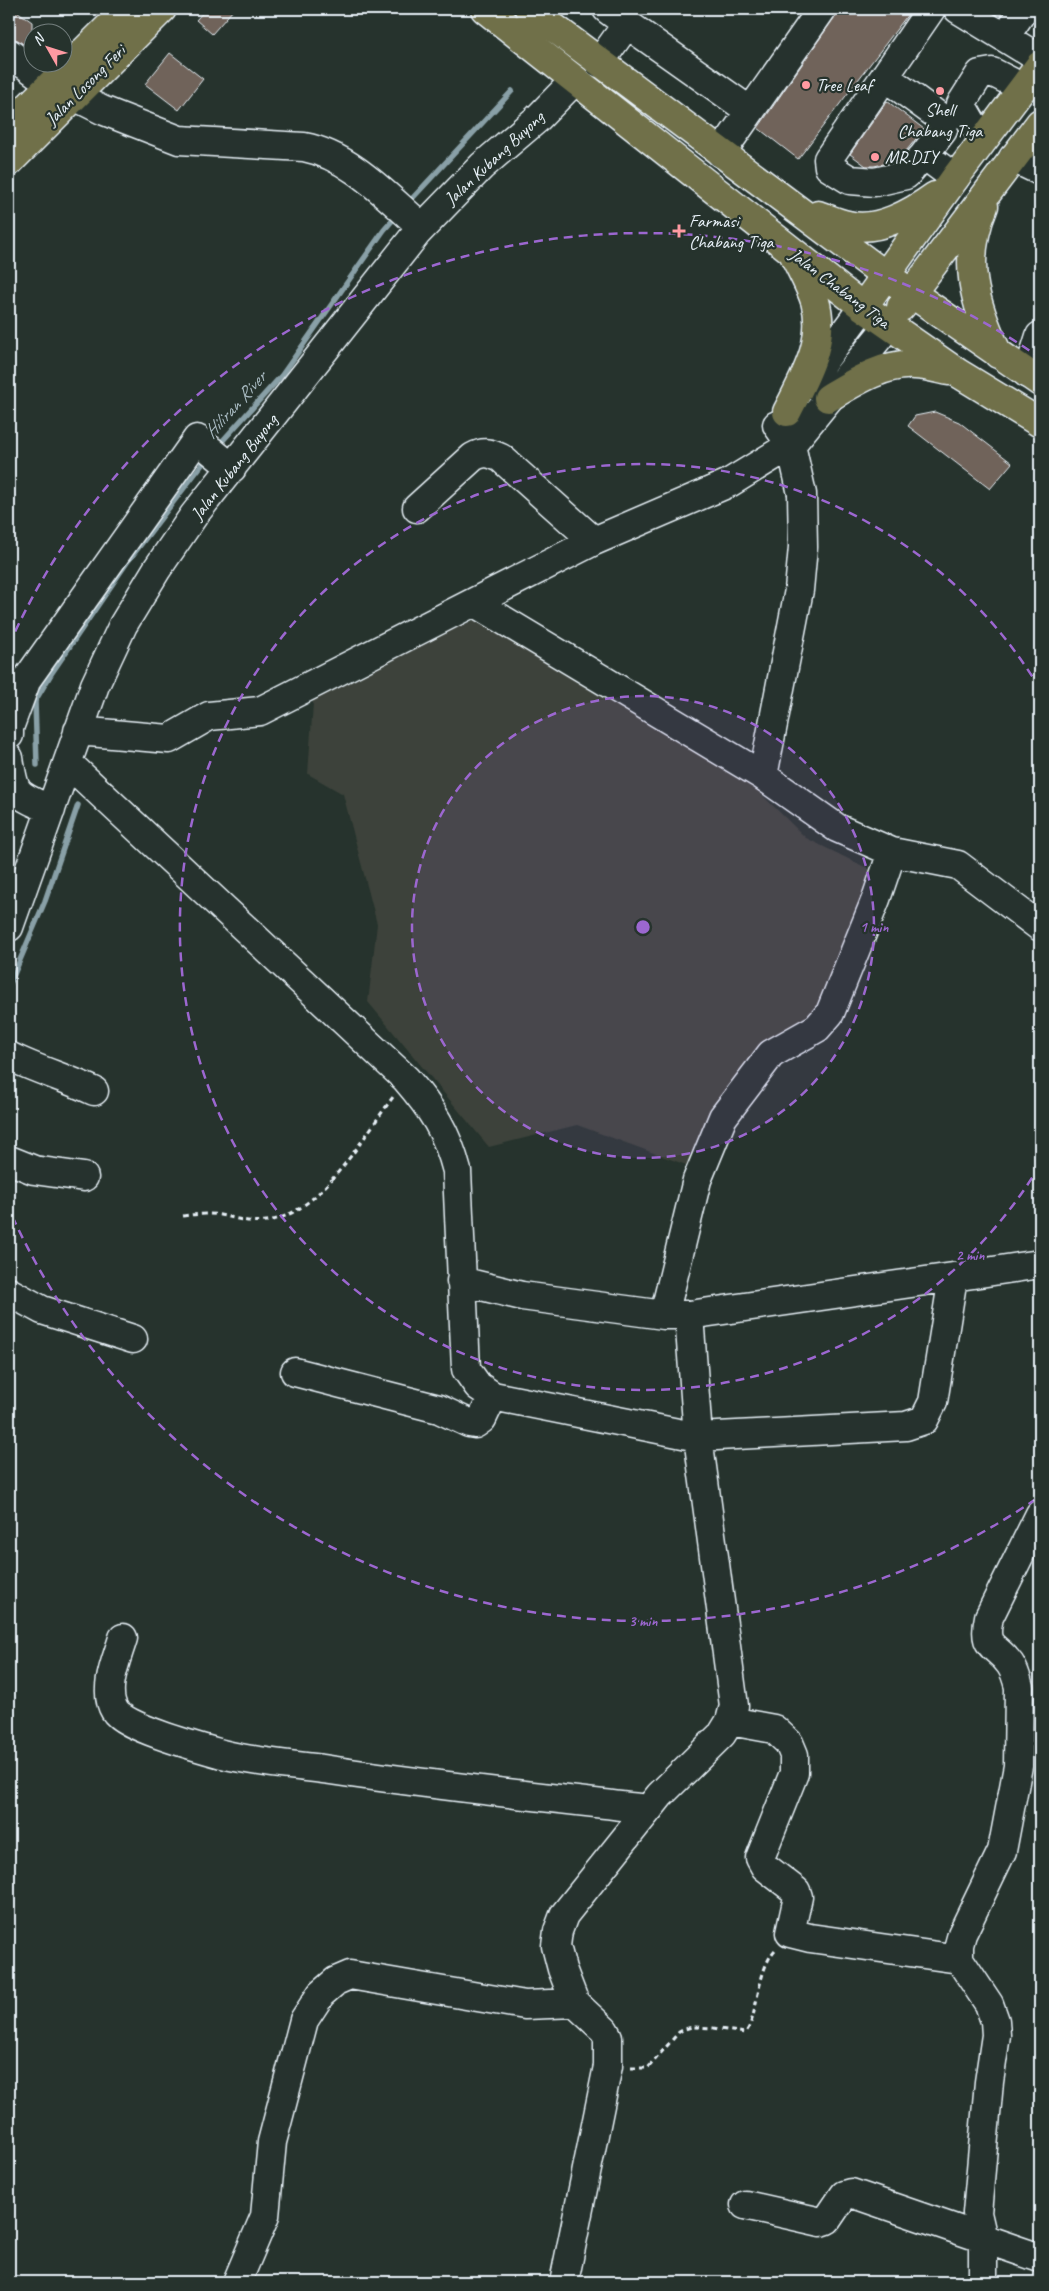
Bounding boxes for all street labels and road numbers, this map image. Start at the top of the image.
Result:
street label: Jalan Losong Feri [39,38,132,131]
street label: Jalan Kubang Buyong [439,105,550,210]
street label: Jalan Chabang Tiga [785,243,896,334]
street label: Jalan Kubang Buyong [185,408,283,525]

